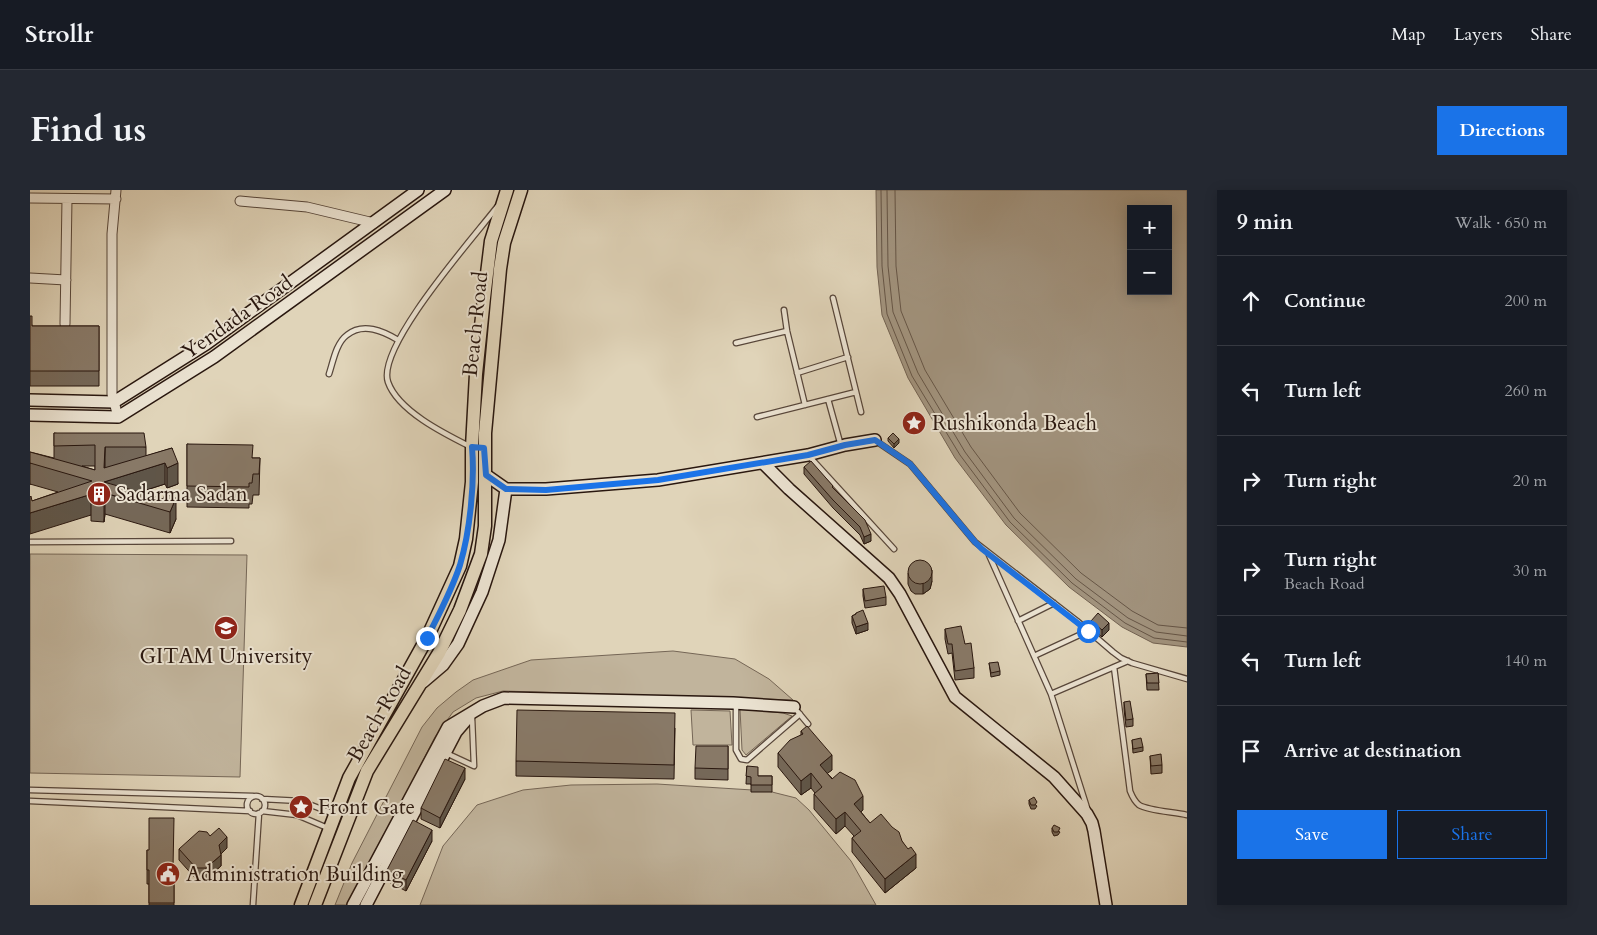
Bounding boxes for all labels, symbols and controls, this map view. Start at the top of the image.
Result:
text: Strollr [25,18,93,51]
text: Map [1391,22,1426,47]
text: Layers [1454,22,1503,47]
text: Share [1531,22,1572,47]
text: Find us [30,106,146,154]
button: Directions [1437,106,1567,155]
map controls [1127,205,1172,295]
button: + [1127,205,1172,250]
text: 9 min [1237,208,1293,237]
text: Walk · 650 m [1455,212,1547,234]
button: − [1127,250,1172,295]
street label: Yendada Road [176,268,299,366]
street label: Beach Road [456,270,495,378]
icon: ahead [1237,287,1265,315]
text: Continue [1284,288,1366,314]
text: 200 m [1505,290,1547,312]
icon: left [1237,377,1265,405]
text: Turn left [1284,378,1361,404]
text: 260 m [1505,380,1547,402]
place label: Rushikonda Beach [932,409,1097,438]
place icon: Rushikonda Beach [901,410,927,436]
icon: right [1237,467,1265,495]
text: Turn right [1284,468,1376,494]
text: 20 m [1513,470,1547,492]
place label: Sadarma Sadan [116,480,248,509]
building icon: Sadarma Sadan [86,481,112,507]
text: Turn right [1284,547,1376,573]
icon: right [1237,557,1265,585]
text: 30 m [1513,560,1547,582]
text: Beach Road [1284,573,1365,595]
school or university icon: GITAM University [213,615,239,641]
route start [1077,620,1100,643]
route end [416,627,439,650]
place label: GITAM University [139,642,313,671]
icon: left [1237,647,1265,675]
text: Turn left [1284,648,1361,674]
text: 140 m [1505,650,1547,672]
street label: Beach Road [340,661,418,767]
icon: arrive [1237,737,1265,765]
text: Arrive at destination [1284,738,1461,764]
place label: Front Gate [318,793,415,822]
place icon: Front Gate [288,794,314,820]
button: Save [1237,810,1387,859]
button: Share [1397,810,1547,859]
place label: Administration Building [186,860,404,889]
public building icon: Administration Building [155,861,181,887]

